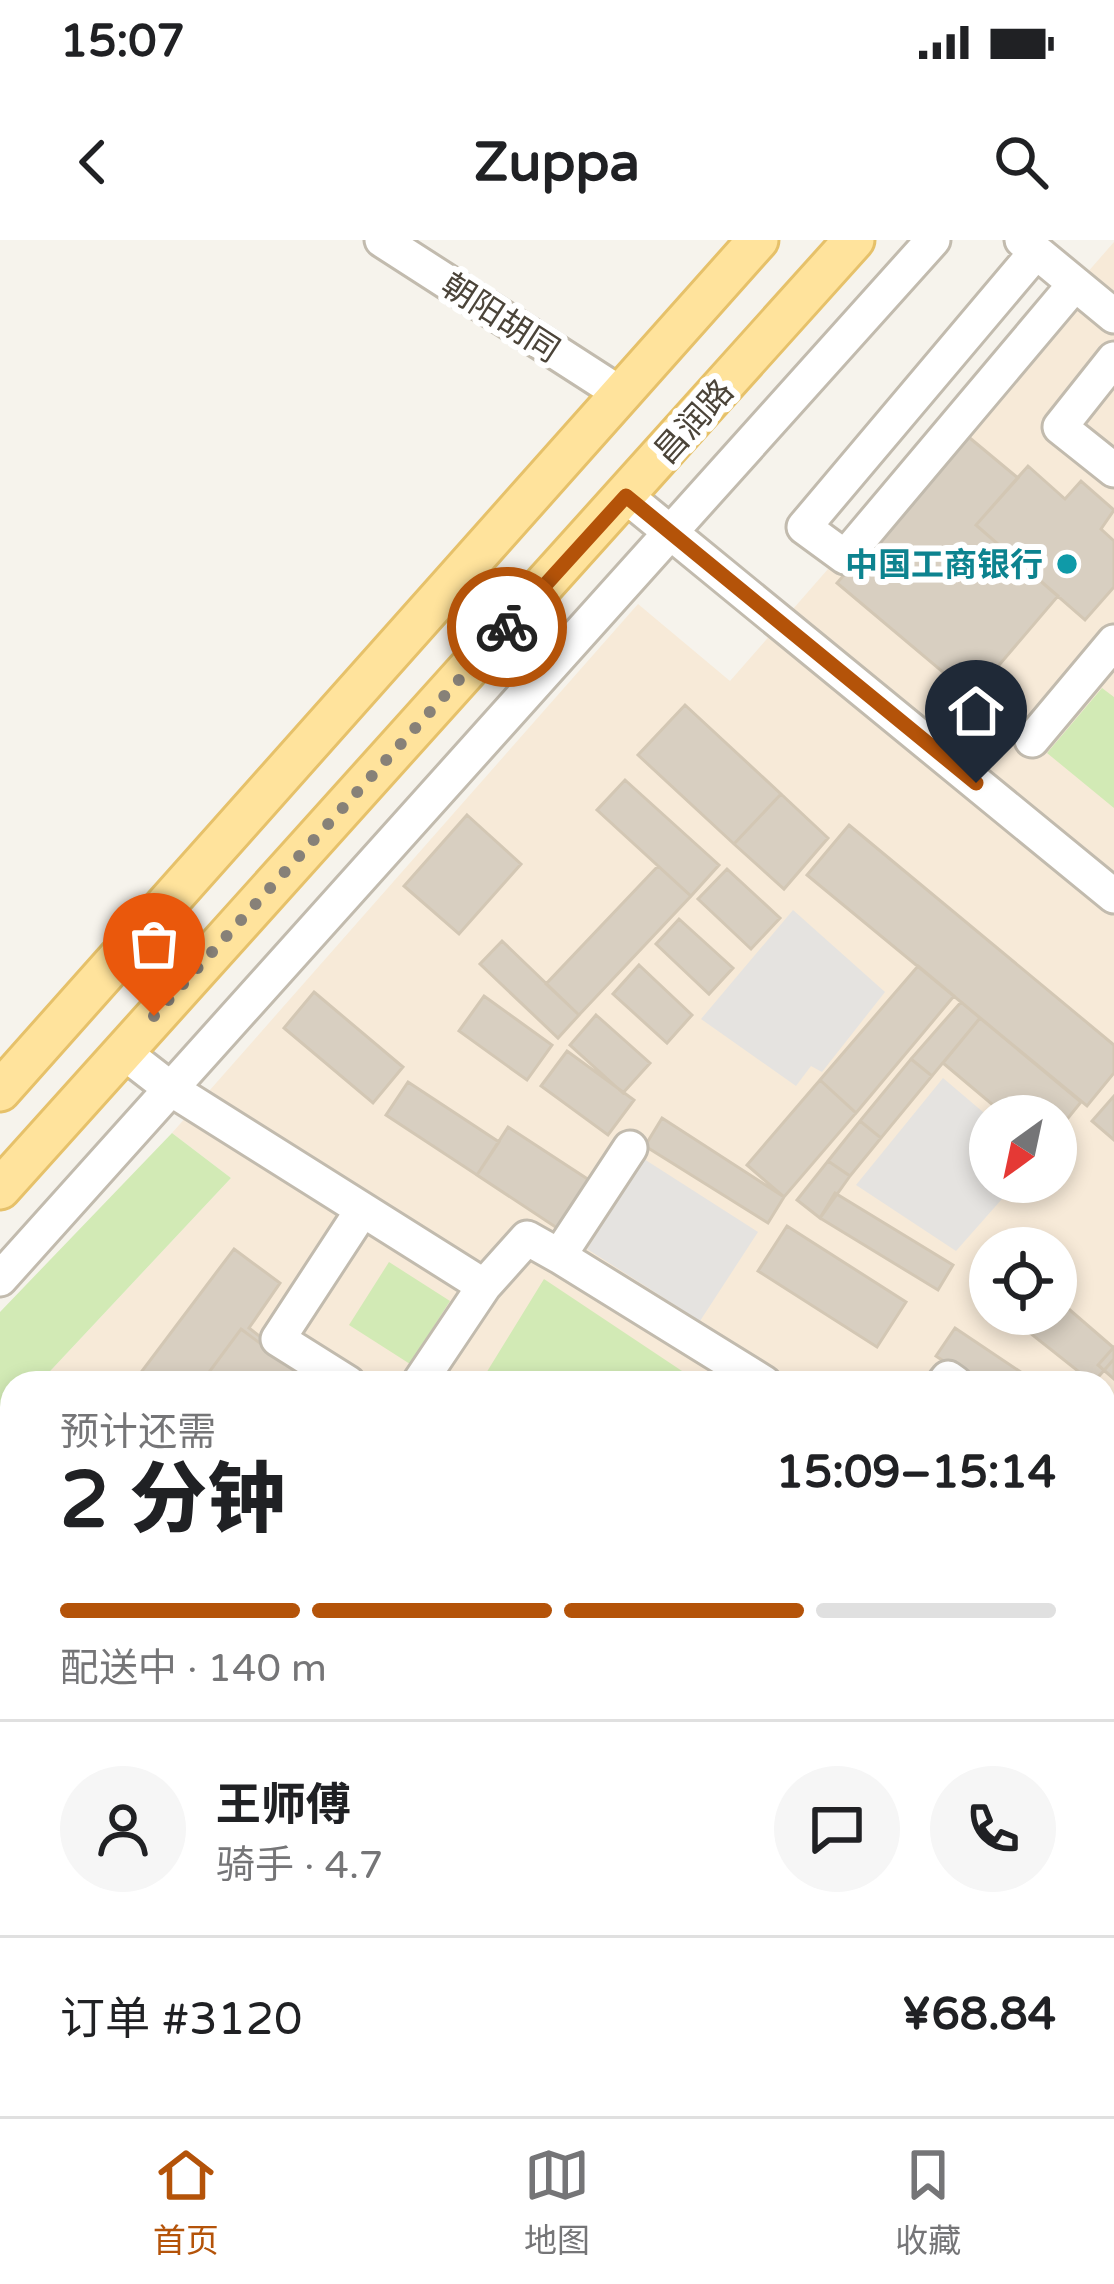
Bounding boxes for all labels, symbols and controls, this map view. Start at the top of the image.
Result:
text: 15:07 [60,15,185,69]
icon: back [60,129,126,195]
icon: search [988,129,1054,195]
text: Zuppa [474,130,640,195]
street label: 朝阳胡同 [434,266,566,371]
street label: 昌润路 [647,372,742,472]
place label: 中国工商银行 [845,546,1043,585]
marker: 中国工商银行 [1054,551,1080,577]
courier [447,567,567,687]
icon: bike [474,594,540,660]
pin [925,660,1027,783]
icon: home [943,678,1009,744]
pin [103,893,205,1016]
icon: bag [121,911,187,977]
north arrow [969,1095,1077,1203]
map controls [969,1095,1077,1335]
button: locate [969,1227,1077,1335]
text: 预计还需 [60,1409,216,1456]
text: 15:09–15:14 [776,1446,1056,1500]
text: 2 分钟 [60,1454,285,1548]
text: 配送中 · 140 m [60,1645,327,1692]
button: person [60,1766,186,1892]
button: chat [774,1766,900,1892]
button: phone [930,1766,1056,1892]
text: 王师傅 [216,1779,351,1833]
text: 骑手 · 4.7 [216,1842,383,1889]
text: ¥68.84 [902,1988,1056,2042]
text: 订单 #3120 [60,1993,302,2047]
tab: 首页 [153,2142,219,2262]
tab: 地图 [524,2142,590,2262]
tab: 收藏 [895,2142,961,2262]

